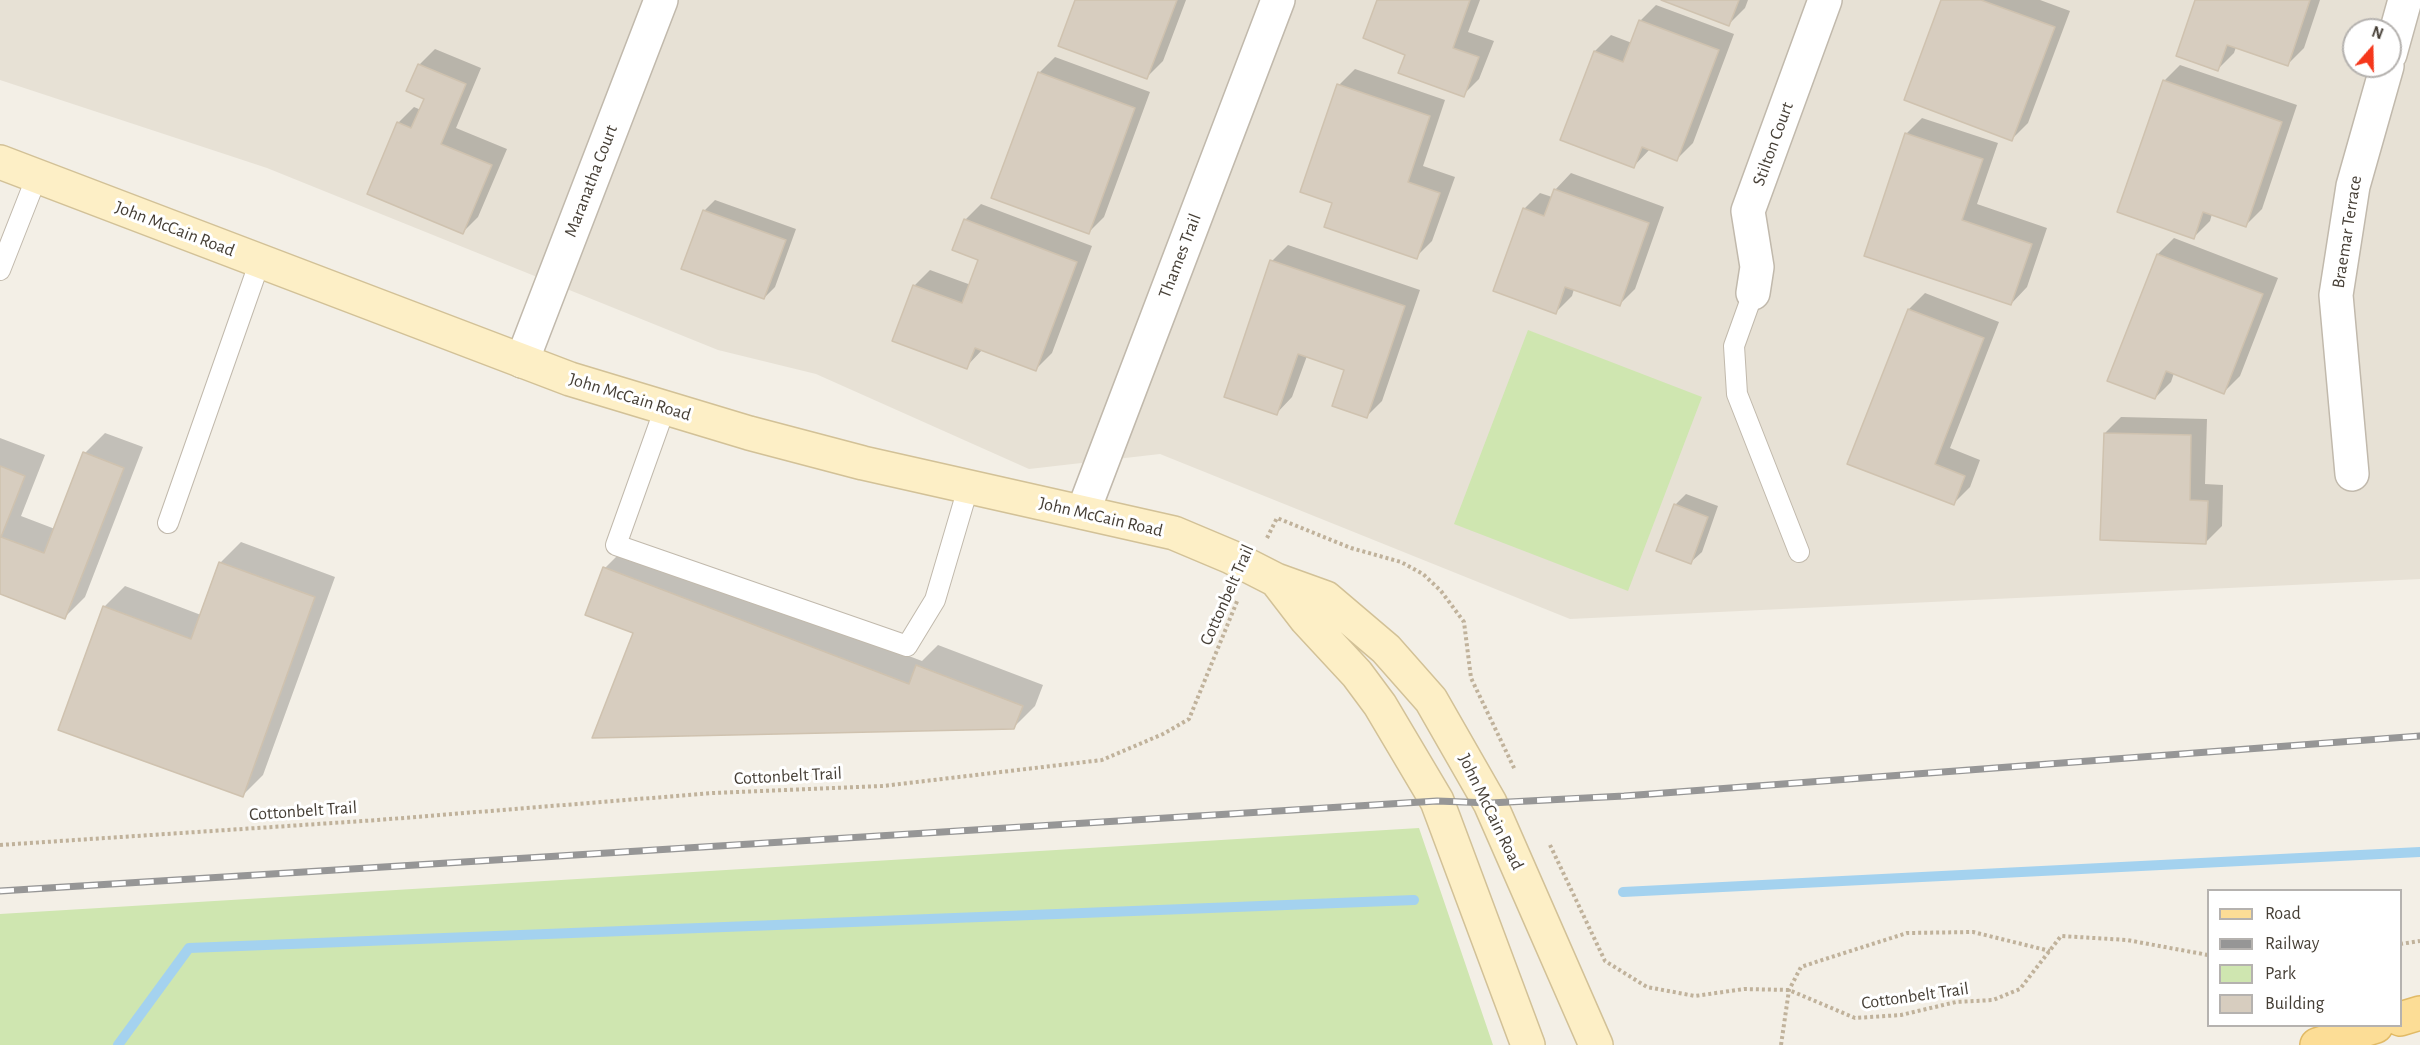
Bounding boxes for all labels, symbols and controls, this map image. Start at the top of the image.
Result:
north arrow [2342,18,2402,78]
text: N [2370,24,2385,42]
street label: Stilton Court [1748,99,1798,189]
street label: Maranatha Court [560,122,622,240]
street label: Braemar Terrace [2327,174,2367,290]
street label: John McCain Road [112,196,238,262]
street label: Thames Trail [1154,211,1206,301]
street label: John McCain Road [566,368,694,426]
street label: John McCain Road [1037,492,1165,542]
street label: Cottonbelt Trail [1195,541,1259,649]
street label: John McCain Road [1454,750,1528,874]
street label: Cottonbelt Trail [733,762,843,790]
street label: Cottonbelt Trail [248,796,358,826]
legend [2207,889,2402,1027]
text: Road [2265,905,2301,923]
text: Railway [2265,935,2319,953]
text: Park [2265,965,2296,983]
street label: Cottonbelt Trail [1860,978,1970,1014]
text: Building [2265,995,2324,1013]

